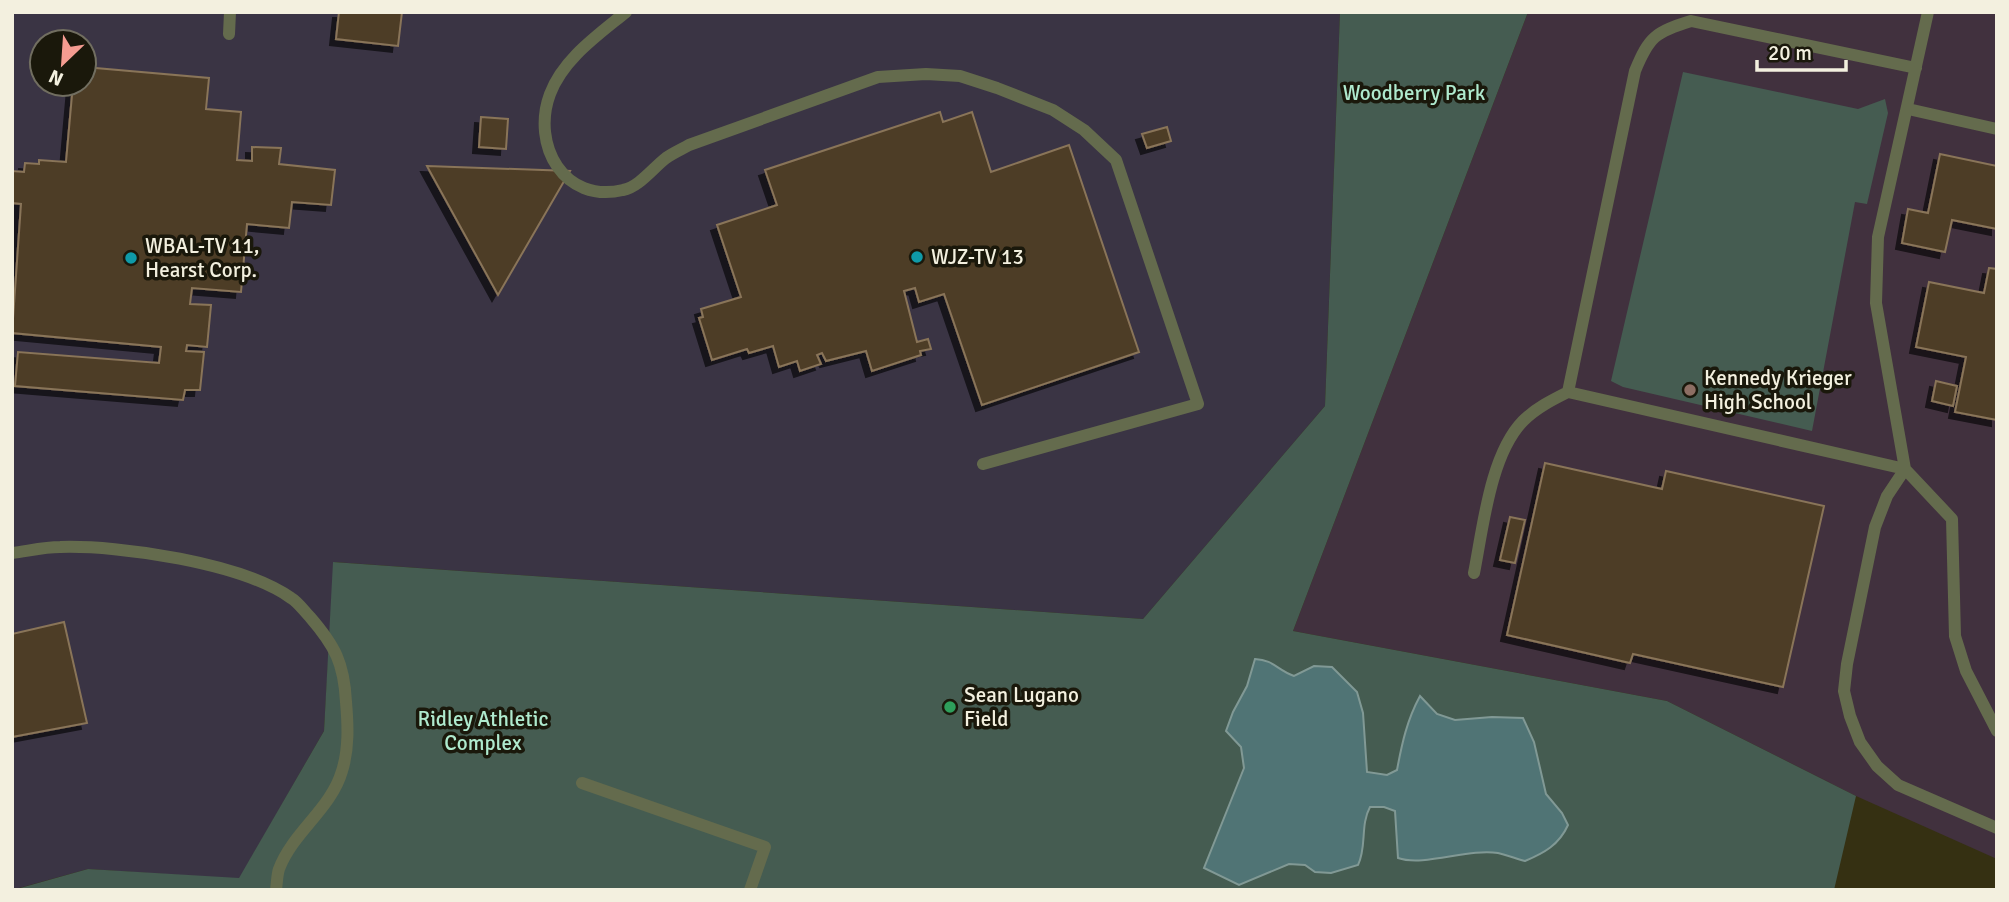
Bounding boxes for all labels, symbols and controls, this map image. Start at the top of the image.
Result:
north arrow [28,28,98,98]
scale bar [1757,28,1846,72]
text: 20 m [1768,40,1812,66]
text: N [45,64,67,91]
park label: Woodberry Park [1343,80,1486,106]
place label: WBAL-TV 11, Hearst Corp. [145,233,259,283]
place label: WJZ-TV 13 [931,244,1024,270]
marker: WJZ-TV 13 [909,249,925,265]
marker: WBAL-TV 11, Hearst Corp. [123,250,139,266]
place label: Kennedy Krieger High School [1704,365,1852,415]
marker: Kennedy Krieger High School [1682,382,1698,398]
place label: Sean Lugano Field [964,682,1079,732]
marker: Sean Lugano Field [942,699,958,715]
park label: Ridley Athletic Complex [418,706,549,756]

